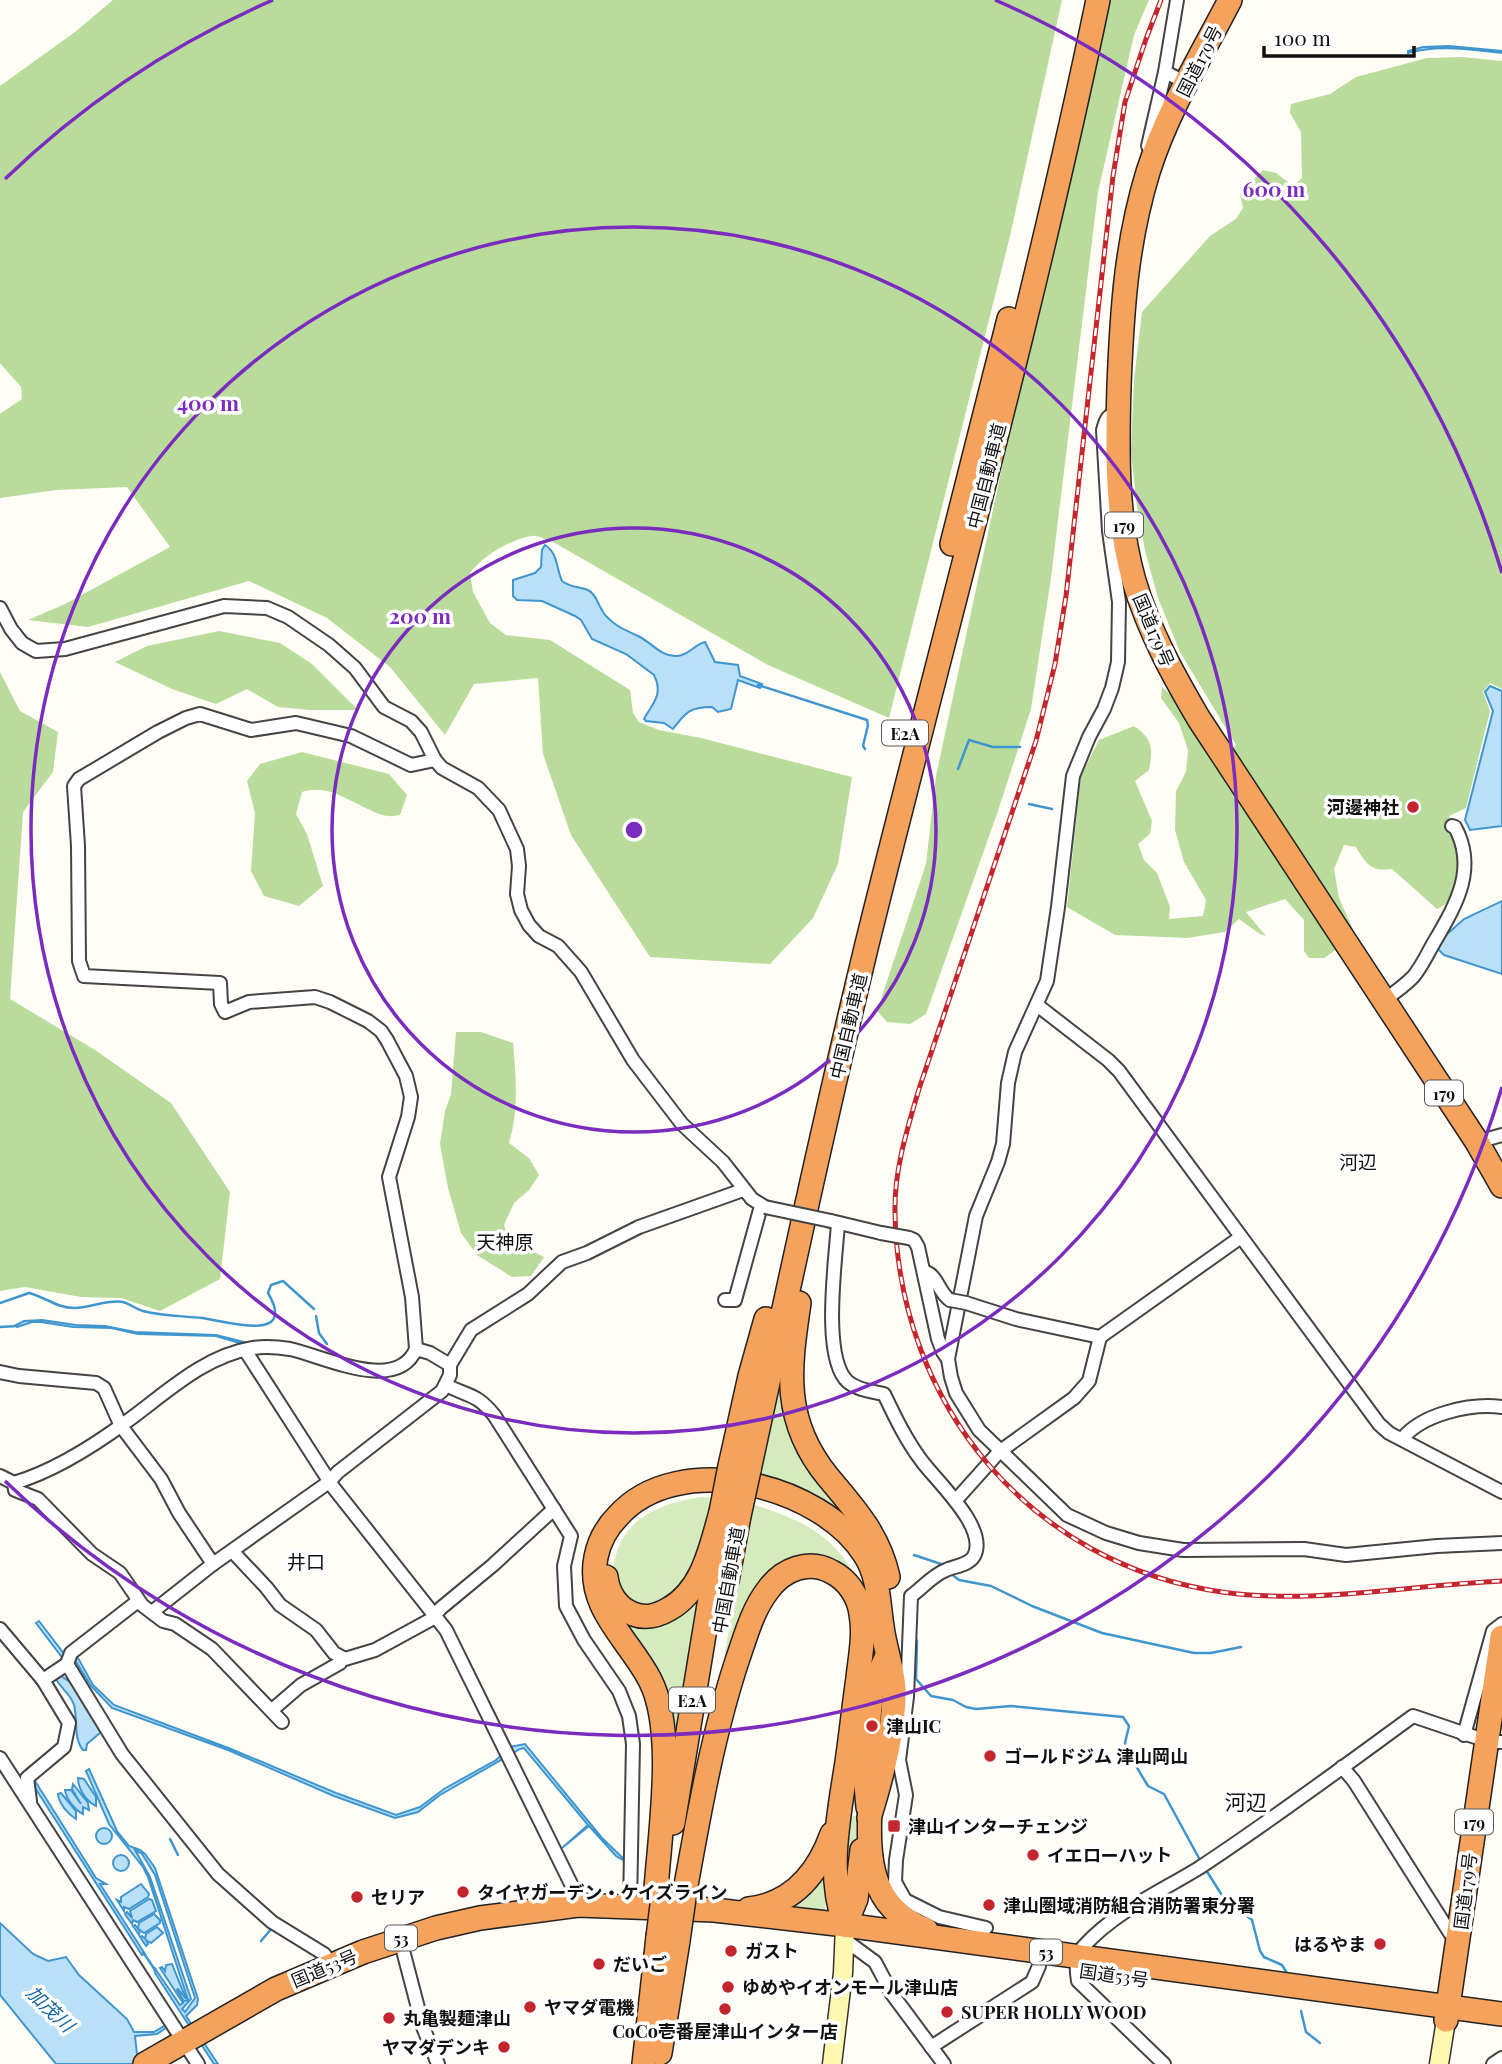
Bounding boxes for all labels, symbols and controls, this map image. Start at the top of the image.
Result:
scale bar [1264,14,1414,58]
street label: 国道179号 [1171,21,1227,101]
text: 100 m [1274,23,1331,51]
text: 600 m [1243,174,1305,202]
text: 400 m [177,388,239,416]
street label: 中国自動車道 [961,421,1011,531]
road number: 179 [1105,512,1143,538]
street label: 国道179号 [1128,590,1180,670]
text: 200 m [389,601,451,629]
road number: E2A [882,720,928,746]
place label: 河邊神社 [1327,795,1399,819]
marker: 河邊神社 [1405,799,1421,815]
centre of rings [622,818,646,842]
street label: 中国自動車道 [824,971,872,1081]
road number: 179 [1425,1080,1463,1106]
district label: 河辺 [1339,1148,1377,1174]
district label: 天神原 [476,1228,534,1254]
street label: 中国自動車道 [707,1525,749,1635]
district label: 井口 [287,1548,325,1574]
road number: E2A [669,1688,715,1712]
place label: 津山IC [886,1714,941,1738]
marker: 津山IC [864,1718,880,1734]
place label: ゴールドジム 津山岡山 [1004,1744,1188,1768]
marker: ゴールドジム 津山岡山 [982,1748,998,1764]
district label: 河辺 [1225,1787,1267,1815]
road number: 179 [1455,1810,1493,1834]
place label: 津山インターチェンジ [908,1814,1088,1838]
marker: 津山インターチェンジ [886,1818,902,1834]
place label: イエローハット [1047,1843,1172,1867]
marker: イエローハット [1025,1847,1041,1863]
street label: 国道179号 [1448,1851,1482,1931]
place label: タイヤガーデン・ケイズライン [477,1880,728,1904]
marker: タイヤガーデン・ケイズライン [455,1884,471,1900]
place label: セリア [371,1885,425,1909]
marker: セリア [349,1889,365,1905]
place label: 津山圏域消防組合消防署東分署 [1003,1893,1255,1917]
marker: 津山圏域消防組合消防署東分署 [981,1897,997,1913]
road number: 53 [385,1926,417,1950]
place label: はるやま [1294,1932,1366,1956]
marker: はるやま [1372,1936,1388,1952]
place label: ガスト [745,1939,799,1963]
road number: 53 [1030,1940,1062,1964]
street label: 国道53号 [287,1943,361,1993]
marker: ガスト [723,1943,739,1959]
place label: だいご [613,1952,667,1976]
marker: だいご [591,1956,607,1972]
street label: 国道53号 [1078,1958,1150,1992]
place label: ゆめやイオンモール津山店 [742,1975,958,1999]
water label: 加茂川 [21,1979,82,2039]
marker: ゆめやイオンモール津山店 [720,1979,736,1995]
place label: ヤマダ電機 [544,1995,635,2019]
marker: ヤマダ電機 [522,1999,538,2015]
place label: SUPER HOLLY WOOD [961,2000,1147,2024]
marker: CoCo壱番屋津山インター店 [717,2001,733,2017]
marker: SUPER HOLLY WOOD [939,2004,955,2020]
place label: 丸亀製麺津山 [403,2006,511,2030]
marker: 丸亀製麺津山 [381,2010,397,2026]
place label: CoCo壱番屋津山インター店 [612,2019,838,2043]
place label: ヤマダデンキ [382,2035,490,2059]
marker: ヤマダデンキ [496,2039,512,2055]

